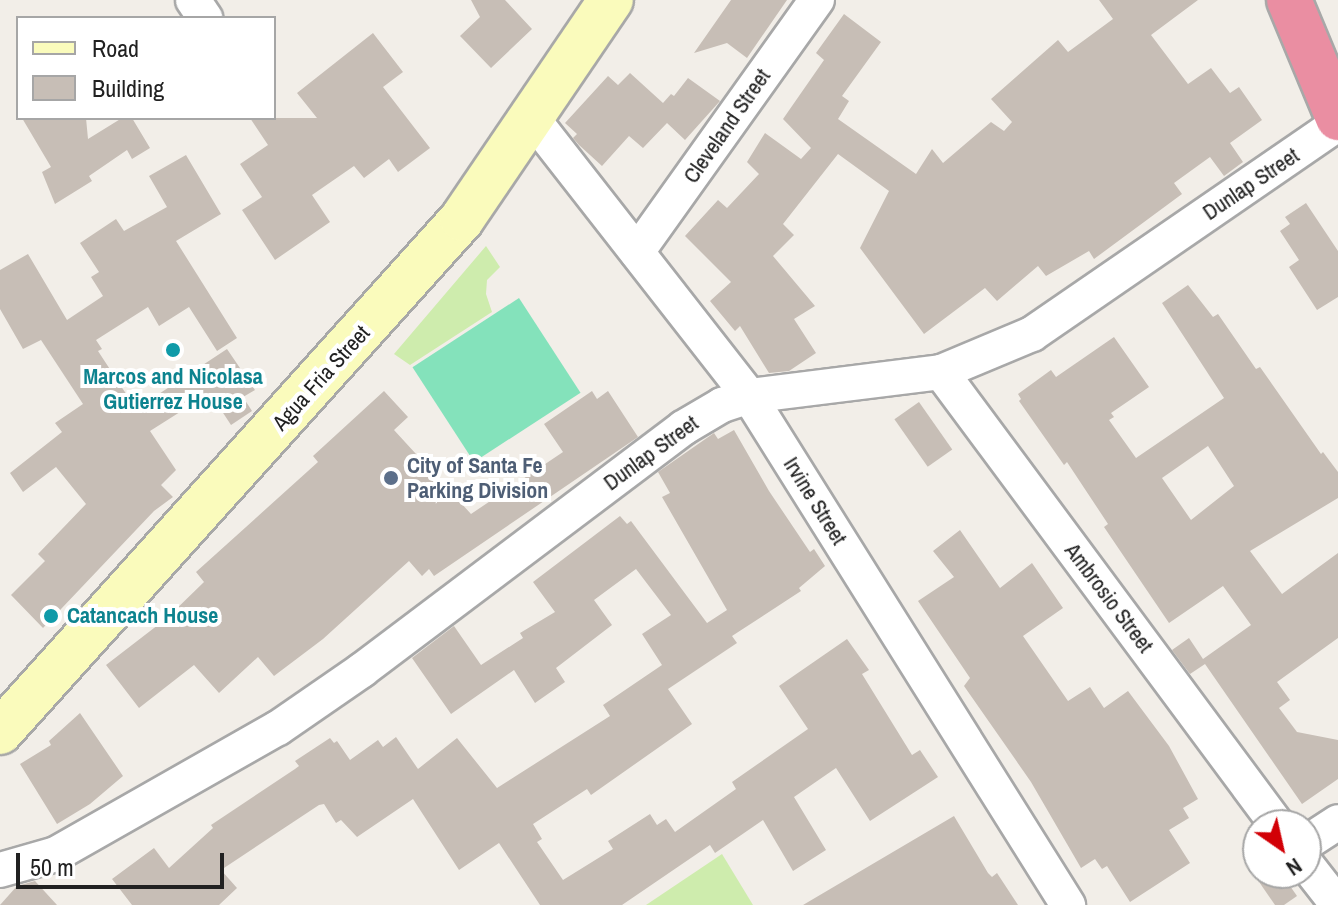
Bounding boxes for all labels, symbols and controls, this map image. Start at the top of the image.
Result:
legend [16,16,276,120]
text: Road [92,32,139,64]
street label: Cleveland Street [678,64,776,188]
text: Building [92,72,164,104]
street label: Dunlap Street [1198,142,1304,226]
street label: Agua Fria Street [267,320,375,436]
marker: Marcos and Nicolasa Gutierrez House [164,341,182,359]
place label: Marcos and Nicolasa Gutierrez House [83,363,263,414]
street label: Dunlap Street [599,410,703,496]
place label: City of Santa Fe Parking Division [407,452,548,504]
street label: Irvine Street [778,452,852,550]
marker: City of Santa Fe Parking Division [382,469,400,487]
street label: Ambrosio Street [1059,538,1159,658]
place label: Catancach House [67,603,218,629]
marker: Catancach House [42,607,60,625]
north arrow [1242,809,1322,889]
scale bar [20,837,228,887]
text: 50 m [30,851,74,883]
text: N [1281,851,1308,883]

